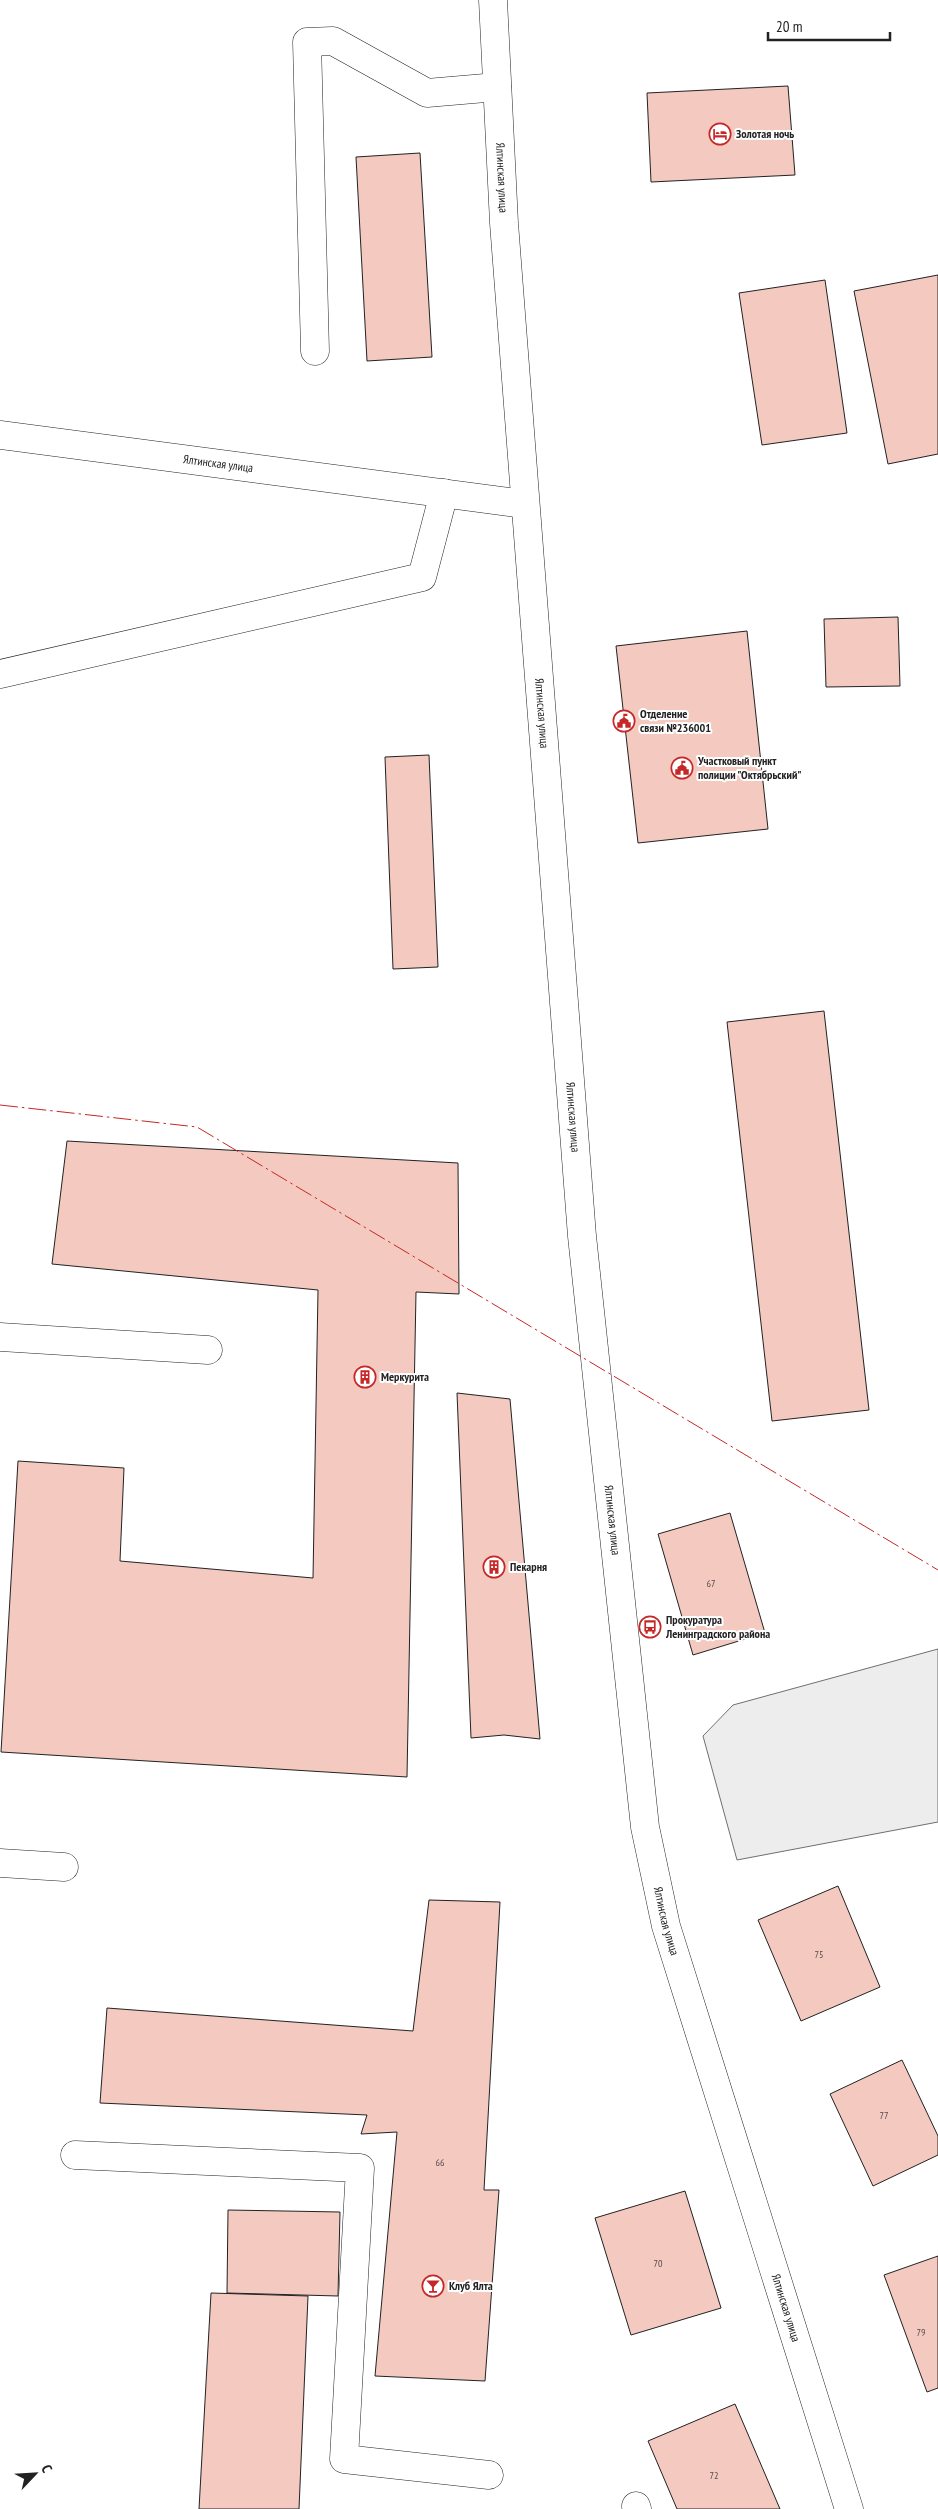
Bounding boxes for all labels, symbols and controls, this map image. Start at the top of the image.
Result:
scale bar [768,10,890,42]
text: 20 m [776,17,802,36]
hotel icon: Золотая ночь [708,122,732,146]
place label: Золотая ночь [736,126,794,141]
street label: Ялтинская улица [493,142,512,213]
street label: Ялтинская улица [182,451,254,475]
street label: Ялтинская улица [532,678,552,749]
place label: Отделение связи №236001 [640,706,711,735]
public building icon: Отделение связи №236001 [612,709,636,733]
place label: Участковый пункт полиции "Октябрьский" [697,753,802,782]
public building icon: Участковый пункт полиции "Октябрьский" [670,756,694,780]
street label: Ялтинская улица [563,1081,584,1153]
building icon: Меркурита [353,1365,377,1389]
place label: Меркурита [381,1369,429,1384]
street label: Ялтинская улица [602,1484,624,1556]
building icon: Пекарня [482,1555,506,1579]
place label: Пекарня [510,1559,547,1574]
house number: 67 [707,1577,716,1590]
place label: Прокуратура Ленинградского района [665,1612,770,1641]
bus stop icon: Прокуратура Ленинградского района [638,1615,662,1639]
street label: Ялтинская улица [651,1885,683,1957]
house number: 75 [815,1948,824,1961]
house number: 77 [880,2109,889,2122]
house number: 66 [436,2156,445,2169]
house number: 70 [654,2257,663,2270]
street label: Ялтинская улица [769,2272,804,2344]
bar icon: Клуб Ялта [421,2274,445,2298]
place label: Клуб Ялта [449,2278,493,2293]
house number: 79 [917,2326,926,2339]
north arrow [10,2449,60,2499]
text: С [37,2462,57,2476]
house number: 72 [710,2469,719,2482]

